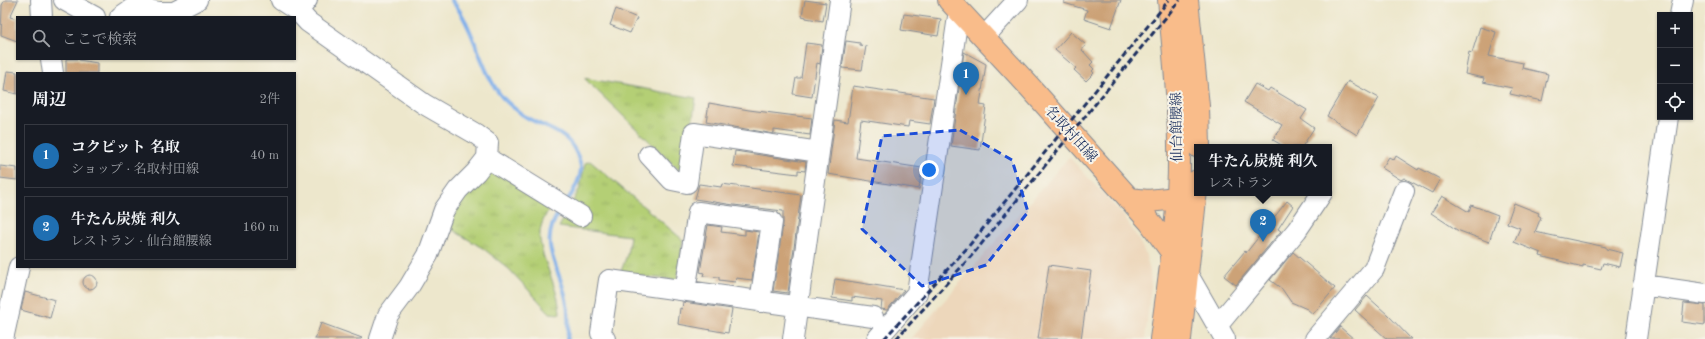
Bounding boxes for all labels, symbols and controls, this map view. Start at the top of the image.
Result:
map controls [1657,12,1693,120]
button: + [1657,12,1693,48]
search box [16,16,296,60]
icon: search [30,27,52,49]
text: ここで検索 [62,33,137,48]
button: − [1657,48,1693,84]
pin: 1 [953,62,979,95]
button: locate [1657,84,1693,120]
text: 周辺 [32,92,66,109]
street label: 仙台館腰線 [1167,92,1185,162]
text: 2件 [259,93,280,106]
street label: 名取村田線 [1042,103,1100,165]
text: コクピット 名取 [71,141,180,156]
popup [1194,144,1332,196]
text: 1 [42,149,50,162]
text: 40 m [250,149,279,162]
text: 牛たん炭焼 利久 [1208,155,1318,170]
your location [919,160,939,180]
text: ショップ · 名取村田線 [71,163,199,176]
text: レストラン [1208,177,1273,190]
pin: 2 [1250,209,1276,242]
text: 牛たん炭焼 利久 [71,213,180,228]
text: 2 [42,221,50,234]
text: 160 m [242,221,279,234]
text: レストラン · 仙台館腰線 [71,235,212,248]

